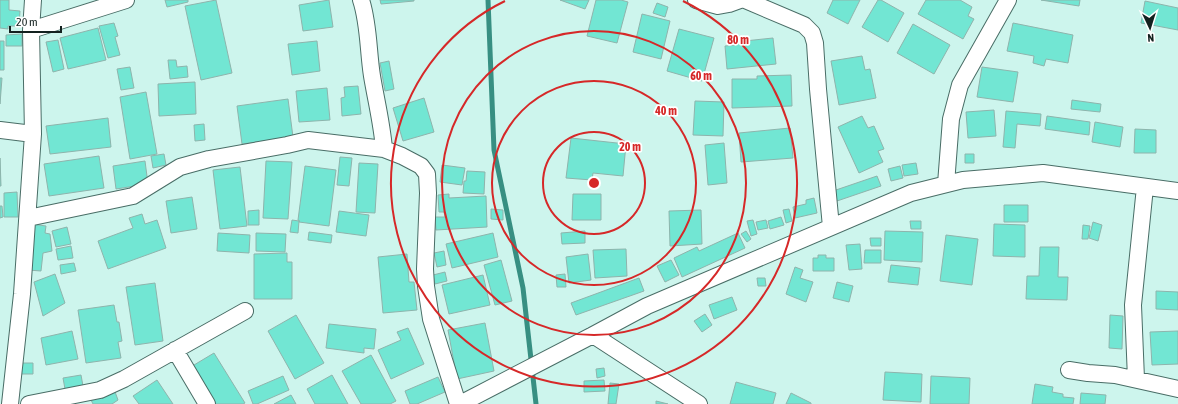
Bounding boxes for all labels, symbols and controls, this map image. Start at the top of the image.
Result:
scale bar [10,8,61,34]
north arrow [1130,8,1170,48]
text: 20 m [16,15,38,29]
text: N [1147,32,1154,44]
text: 80 m [727,33,749,47]
text: 60 m [690,69,712,83]
text: 40 m [654,104,677,118]
text: 20 m [619,140,641,154]
centre of rings [587,176,601,190]

